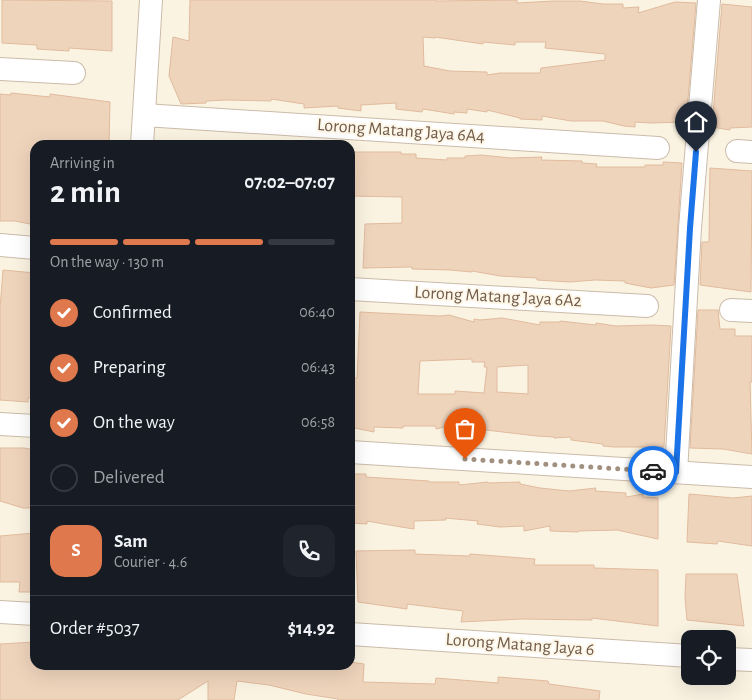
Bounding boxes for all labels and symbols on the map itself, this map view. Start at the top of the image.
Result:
pin [675,101,717,152]
street label: Lorong Matang Jaya 6A4 [317,116,486,146]
street label: Lorong Matang Jaya 6A2 [414,284,582,310]
pin [444,408,486,459]
courier [628,446,678,496]
street label: Lorong Matang Jaya 6 [445,631,595,659]

